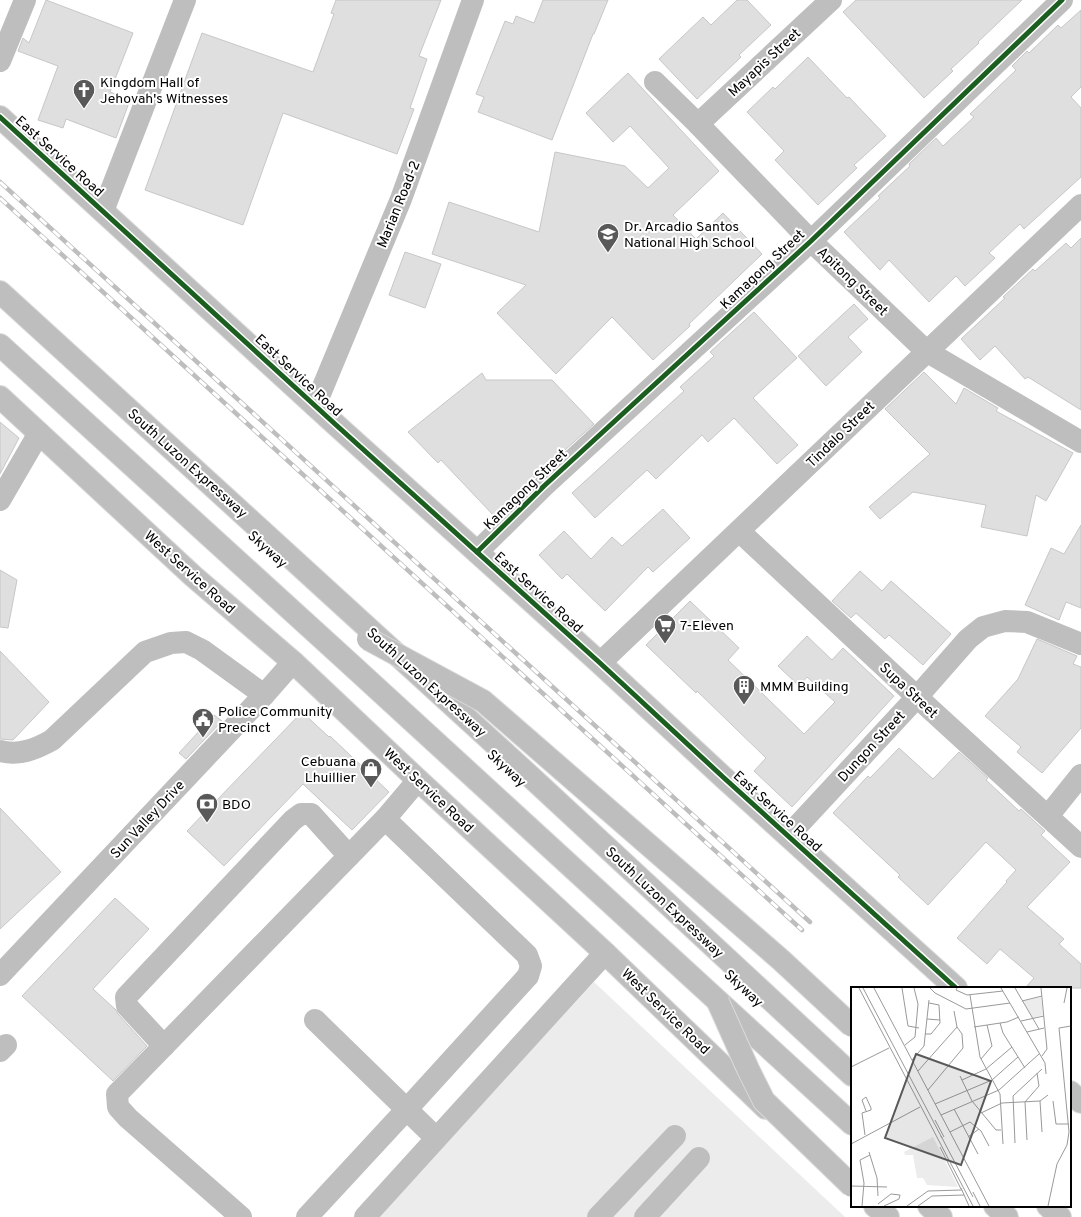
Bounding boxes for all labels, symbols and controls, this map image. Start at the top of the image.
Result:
street label: Mayapis Street [725,25,805,101]
place label: Kingdom Hall of Jehovah's Witnesses [100,75,228,108]
church icon: Kingdom Hall of Jehovah's Witnesses [71,77,97,110]
street label: East Service Road [11,113,107,201]
street label: Marian Road-2 [374,158,425,251]
place label: Dr. Arcadio Santos National High School [624,219,754,252]
school or university icon: Dr. Arcadio Santos National High School [595,221,621,254]
street label: Kamagong Street [717,227,809,314]
street label: Apitong Street [813,244,891,320]
street label: East Service Road [251,331,345,421]
street label: Tindalo Street [803,398,879,472]
street label: South Luzon Expressway [124,406,250,522]
street label: Kamagong Street [481,446,571,534]
street label: West Service Road [140,528,238,618]
street label: Skyway [244,528,290,572]
street label: East Service Road [490,549,586,637]
supermarket icon: 7-Eleven [652,612,678,645]
place label: 7-Eleven [680,618,734,635]
street label: South Luzon Expressway [363,625,489,741]
street label: Supa Street [875,660,941,722]
building icon: MMM Building [731,673,757,706]
place label: MMM Building [760,679,849,696]
place label: Police Community Precinct [218,704,332,737]
public building icon: Police Community Precinct [190,706,216,739]
street label: Dungon Street [835,708,909,786]
street label: West Service Road [380,745,476,837]
street label: Skyway [483,747,529,792]
place label: Cebuana Lhuillier [301,754,357,787]
shop icon: Cebuana Lhuillier [358,756,384,789]
street label: East Service Road [729,768,825,856]
street label: Sun Valley Drive [107,777,189,863]
bank icon: BDO [194,791,220,824]
place label: BDO [222,797,251,814]
street label: South Luzon Expressway [601,844,727,962]
street label: West Service Road [617,966,713,1059]
street label: Skyway [720,967,766,1012]
inset map [851,987,1071,1207]

